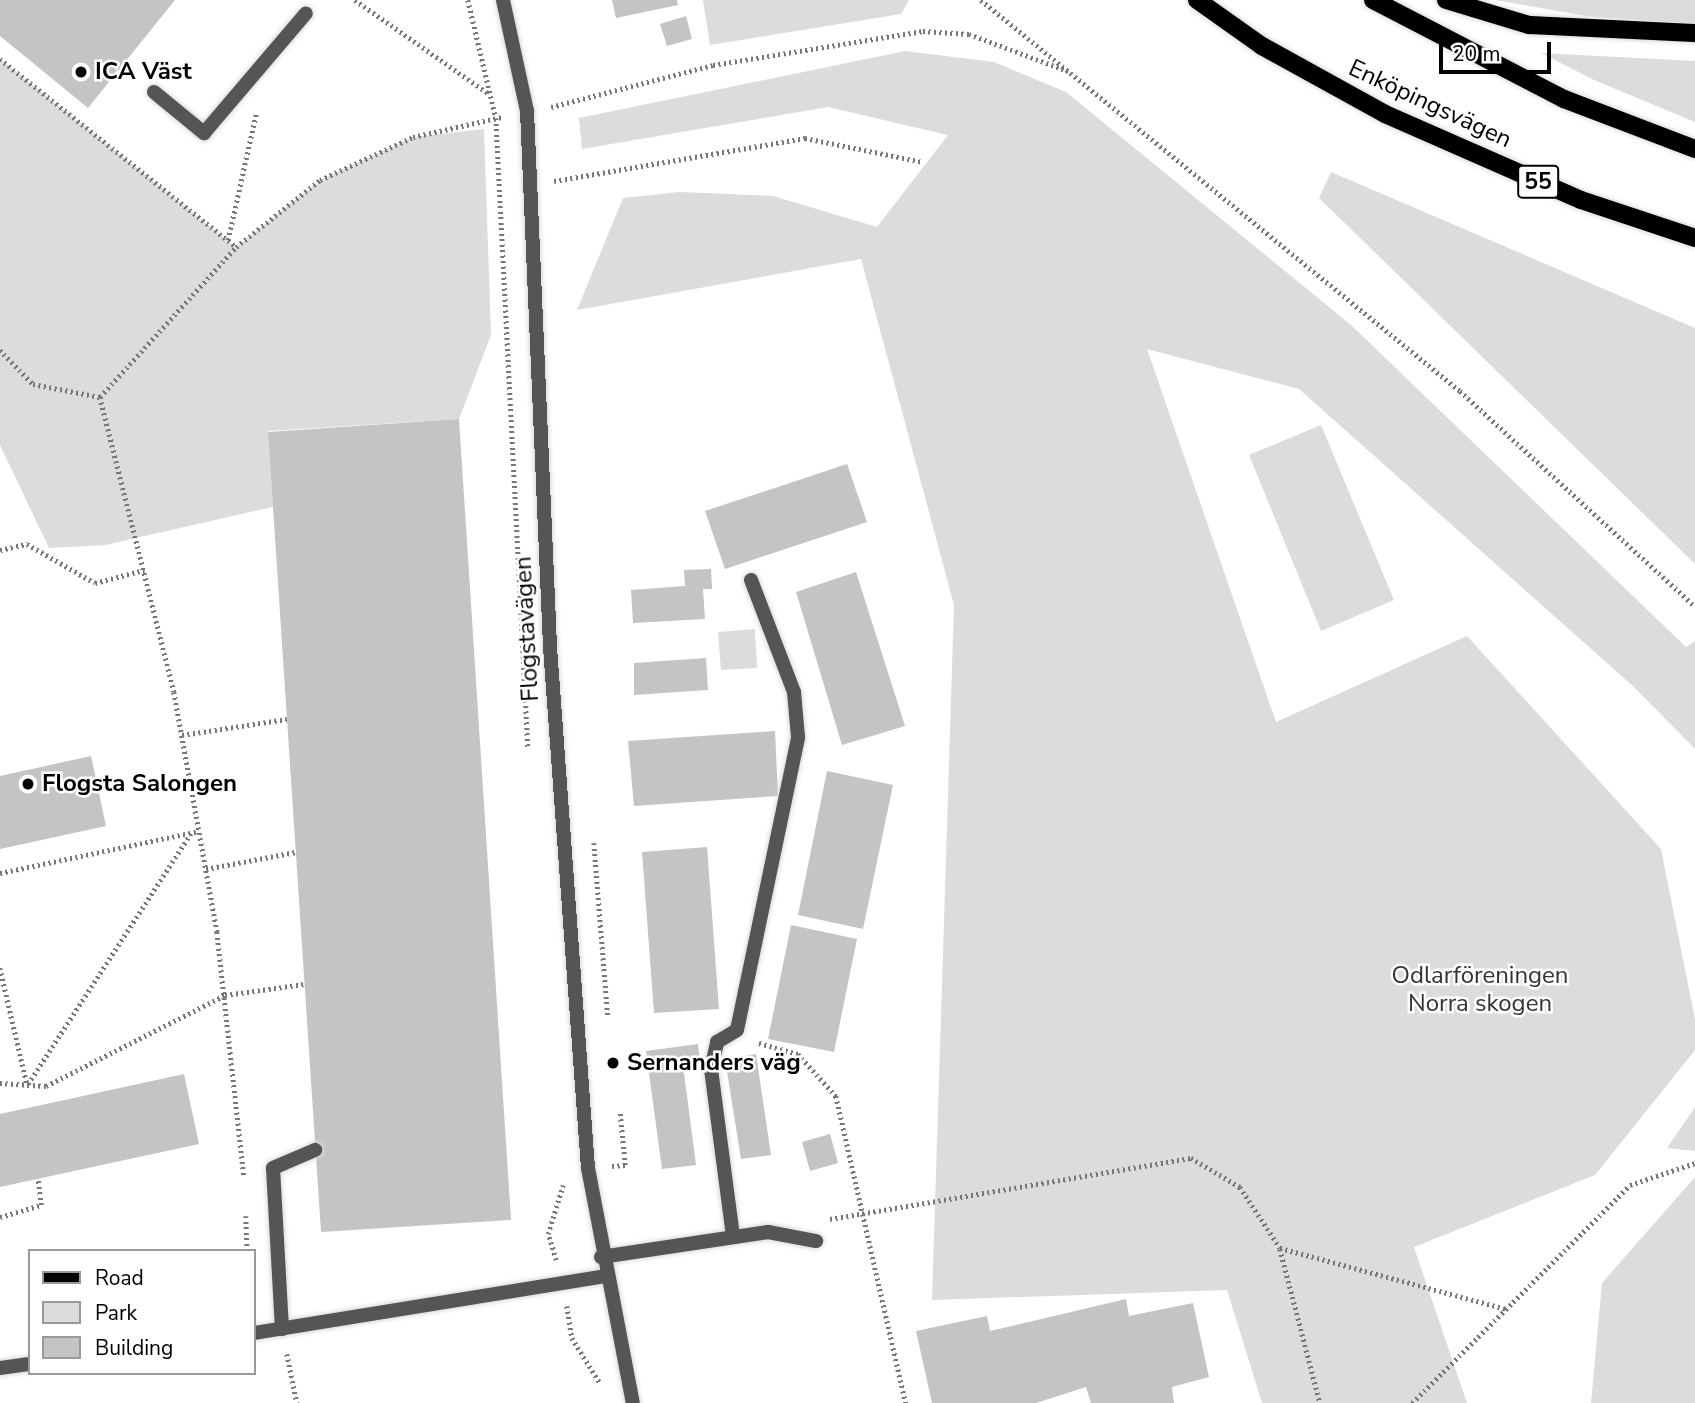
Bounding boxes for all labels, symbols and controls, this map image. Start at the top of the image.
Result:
scale bar [1443,28,1555,72]
text: 20 m [1452,40,1501,68]
street label: Enköpingsvägen [1344,54,1516,154]
place label: ICA Väst [95,58,192,86]
marker: ICA Väst [73,64,89,80]
road number: 55 [1517,162,1559,202]
street label: Flogstavägen [509,556,545,702]
place label: Flogsta Salongen [42,770,237,798]
marker: Flogsta Salongen [20,776,36,792]
park label: Odlarföreningen Norra skogen [1392,962,1568,1018]
place label: Sernanders väg [627,1049,801,1077]
marker: Sernanders väg [605,1055,621,1071]
legend [28,1249,256,1375]
text: Road [95,1264,144,1292]
text: Park [95,1299,137,1327]
text: Building [95,1334,173,1362]

